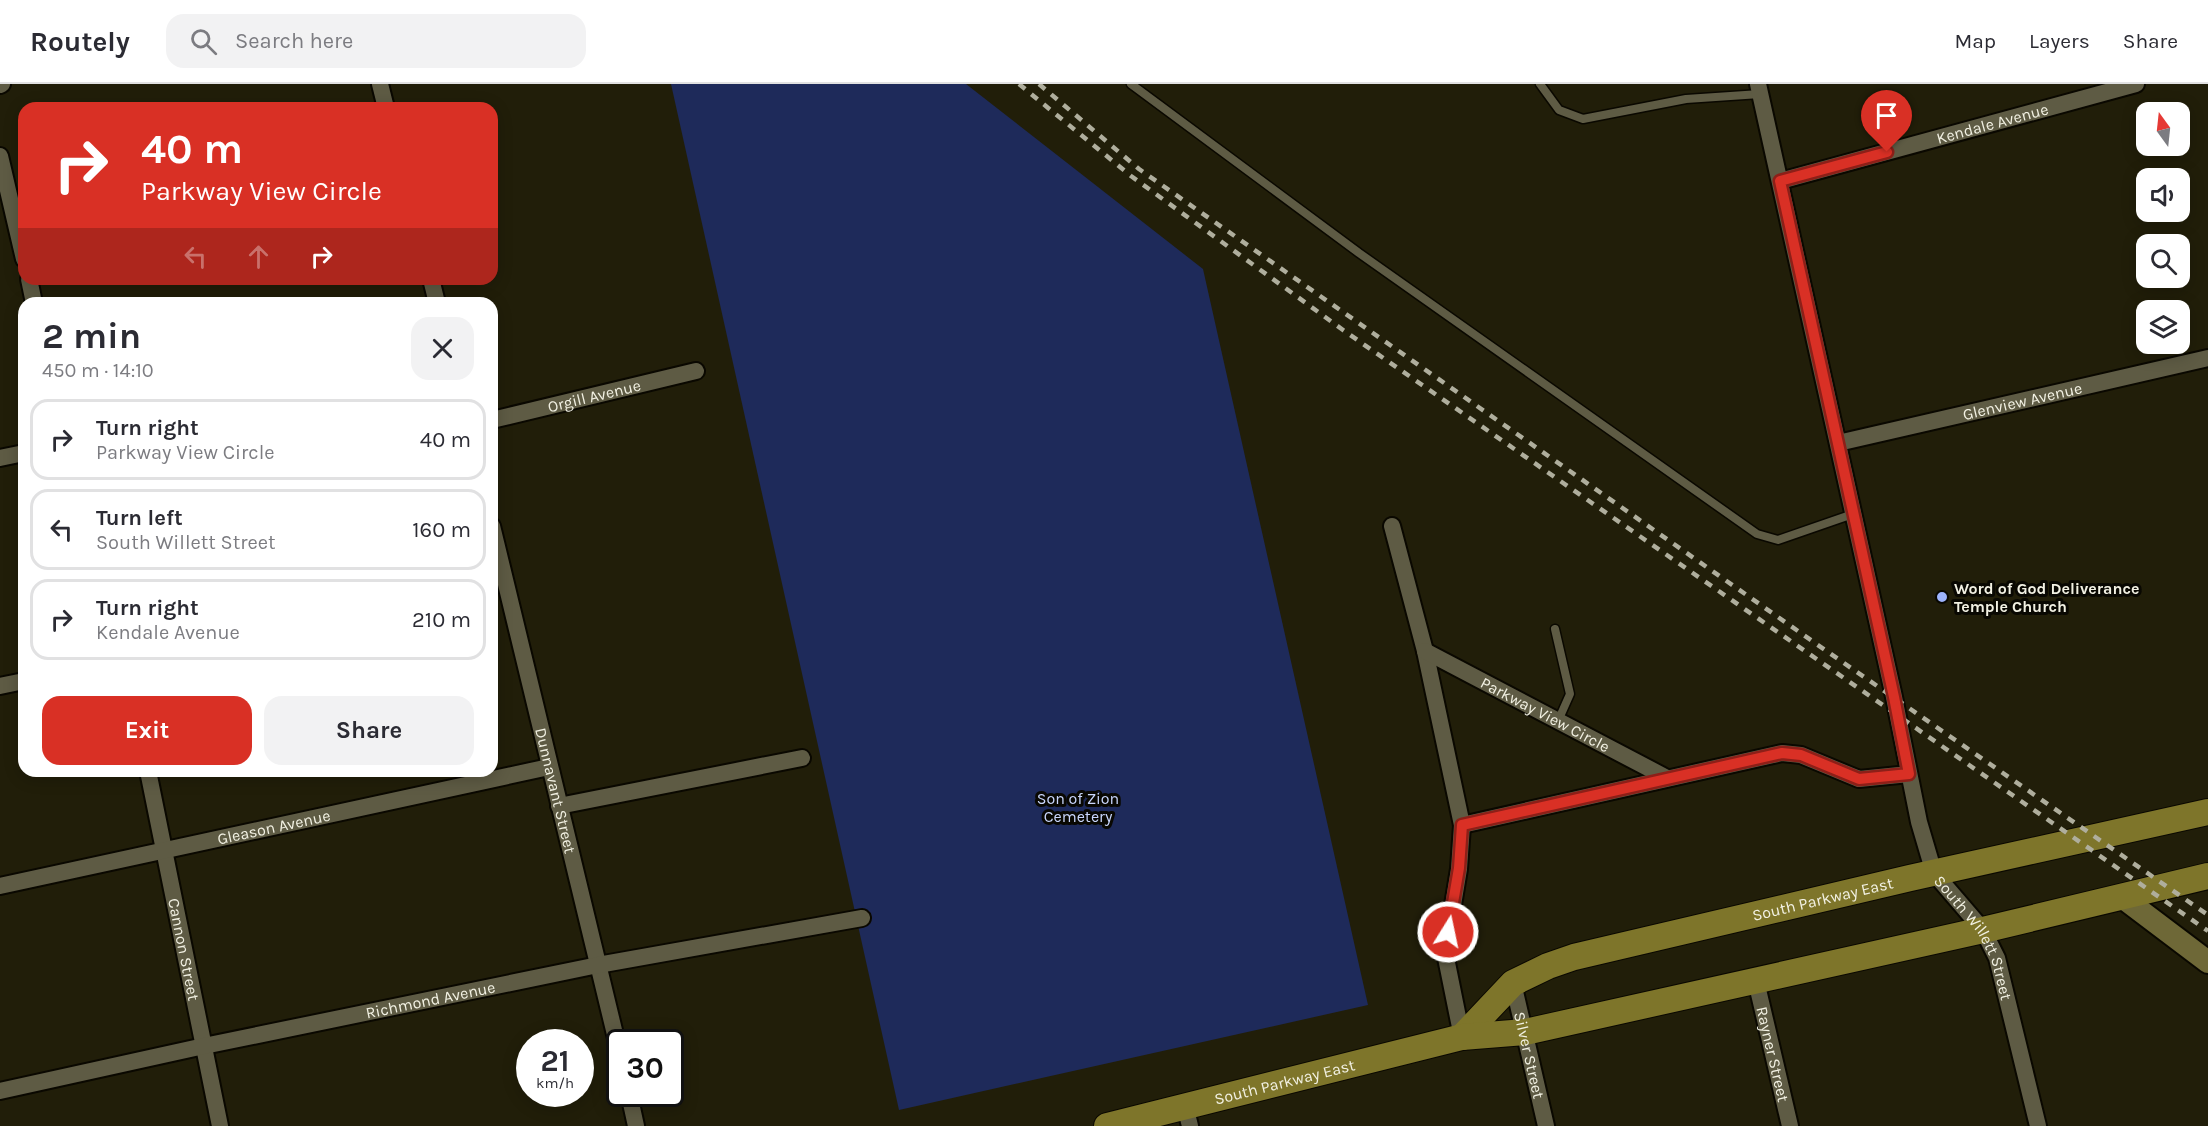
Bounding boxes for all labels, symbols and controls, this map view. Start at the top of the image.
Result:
search box [166,14,586,68]
text: Routely [30,25,130,58]
icon: search [187,25,220,58]
text: Search here [235,28,353,54]
text: Map [1954,29,1996,53]
text: Layers [2029,29,2090,53]
text: Share [2123,29,2178,53]
pin [1861,90,1912,152]
icon: arrive [1870,99,1903,132]
street label: Kendale Avenue [1934,99,2050,147]
north arrow [2136,102,2190,156]
map controls [2136,102,2190,354]
text: 40 m [141,124,243,174]
icon: right [42,126,120,204]
button: sound [2136,168,2190,222]
text: Parkway View Circle [141,175,382,207]
button: search [2136,234,2190,288]
icon: left [179,240,212,273]
icon: ahead [242,240,275,273]
icon: right [305,240,338,273]
button: layers [2136,300,2190,354]
text: 2 min [42,315,141,357]
button: close [411,317,474,380]
text: 450 m · 14:10 [42,359,154,382]
street label: Orgill Avenue [546,375,643,416]
street label: Glenview Avenue [1961,378,2084,424]
text: Turn right [96,415,199,441]
icon: right [45,423,78,456]
text: 40 m [420,427,471,453]
text: Parkway View Circle [96,441,275,464]
text: Turn left [96,505,183,531]
icon: left [45,513,78,546]
text: 160 m [412,517,471,543]
text: South Willett Street [96,531,275,554]
place label: Word of God Deliverance Temple Church [1954,579,2139,616]
marker: Word of God Deliverance Temple Church [1935,590,1949,604]
text: Turn right [96,595,199,621]
icon: right [45,603,78,636]
text: 210 m [412,607,471,633]
text: Kendale Avenue [96,621,240,644]
street label: Parkway View Circle [1478,673,1613,756]
button: Exit [42,696,252,765]
button: Share [264,696,474,765]
street label: Dunnavant Street [532,726,580,855]
park label: Son of Zion Cemetery [1037,789,1119,826]
street label: Gleason Avenue [215,805,332,848]
street label: South Willett Street [1930,871,2016,1002]
street label: South Parkway East [1750,873,1895,924]
street label: Cannon Street [165,896,204,1002]
position arrow [1416,900,1480,964]
street label: Richmond Avenue [364,977,497,1022]
street label: Rayner Street [1753,1004,1794,1104]
street label: Silver Street [1510,1010,1549,1100]
speed limit sign: 30 [606,1029,684,1107]
text: 21 [541,1043,569,1079]
street label: South Parkway East [1212,1055,1357,1108]
text: km/h [536,1074,574,1092]

